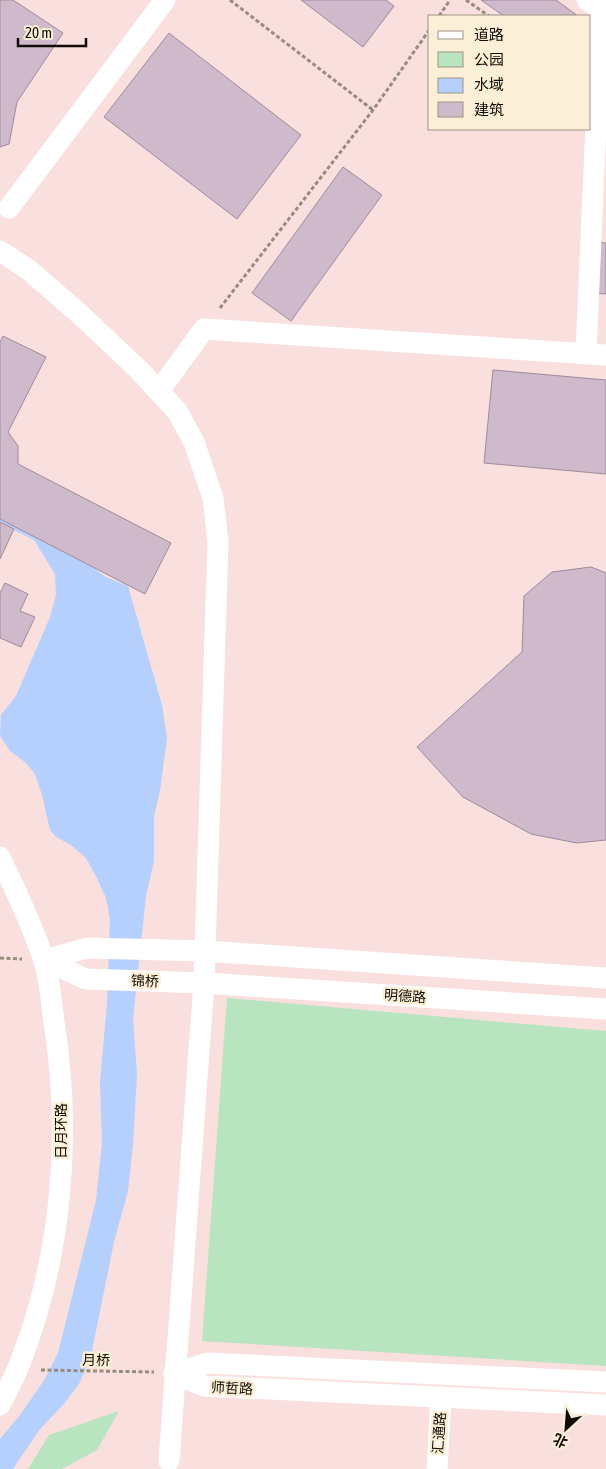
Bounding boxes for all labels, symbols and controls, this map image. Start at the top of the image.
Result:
scale bar [18,15,85,47]
legend [428,15,591,130]
text: 20 m [25,24,52,41]
text: 道路 [474,26,504,43]
text: 公园 [474,51,504,68]
text: 水域 [474,76,504,93]
text: 建筑 [474,101,504,118]
street label: 锦桥 [131,973,159,989]
street label: 明德路 [383,987,427,1005]
street label: 日月环路 [53,1103,69,1159]
street label: 月桥 [82,1352,110,1368]
street label: 师哲路 [211,1379,253,1397]
north arrow [541,1404,591,1454]
street label: 汇通路 [430,1411,448,1455]
text: 北 [551,1430,570,1451]

